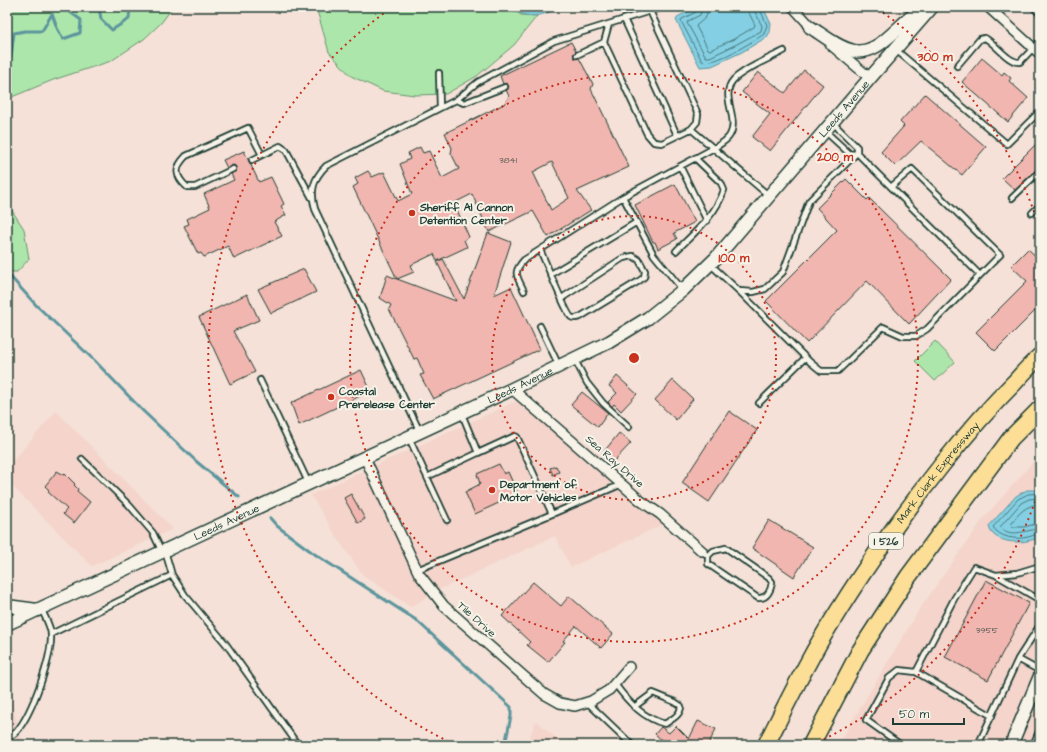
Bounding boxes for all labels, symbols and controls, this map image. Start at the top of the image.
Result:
text: 300 m [916,49,953,66]
street label: Leeds Avenue [815,77,873,141]
text: 200 m [816,149,854,166]
house number: 3841 [499,154,517,167]
place label: Sheriff Al Cannon Detention Center [419,200,513,228]
marker: Sheriff Al Cannon Detention Center [407,208,417,218]
text: 100 m [719,250,750,267]
centre of rings [627,351,641,365]
street label: Leeds Avenue [485,363,556,407]
place label: Coastal Prerelease Center [339,384,436,412]
marker: Coastal Prerelease Center [326,392,336,402]
street label: Mark Clark Expressway [893,418,983,527]
street label: Sea Ray Drive [581,432,647,492]
place label: Department of Motor Vehicles [500,477,577,505]
marker: Department of Motor Vehicles [487,485,497,495]
street label: Leeds Avenue [191,501,262,544]
road number: I 526 [869,533,903,549]
street label: Tile Drive [454,598,499,641]
house number: 3955 [976,624,999,637]
scale bar [893,700,964,726]
text: 50 m [899,706,930,723]

